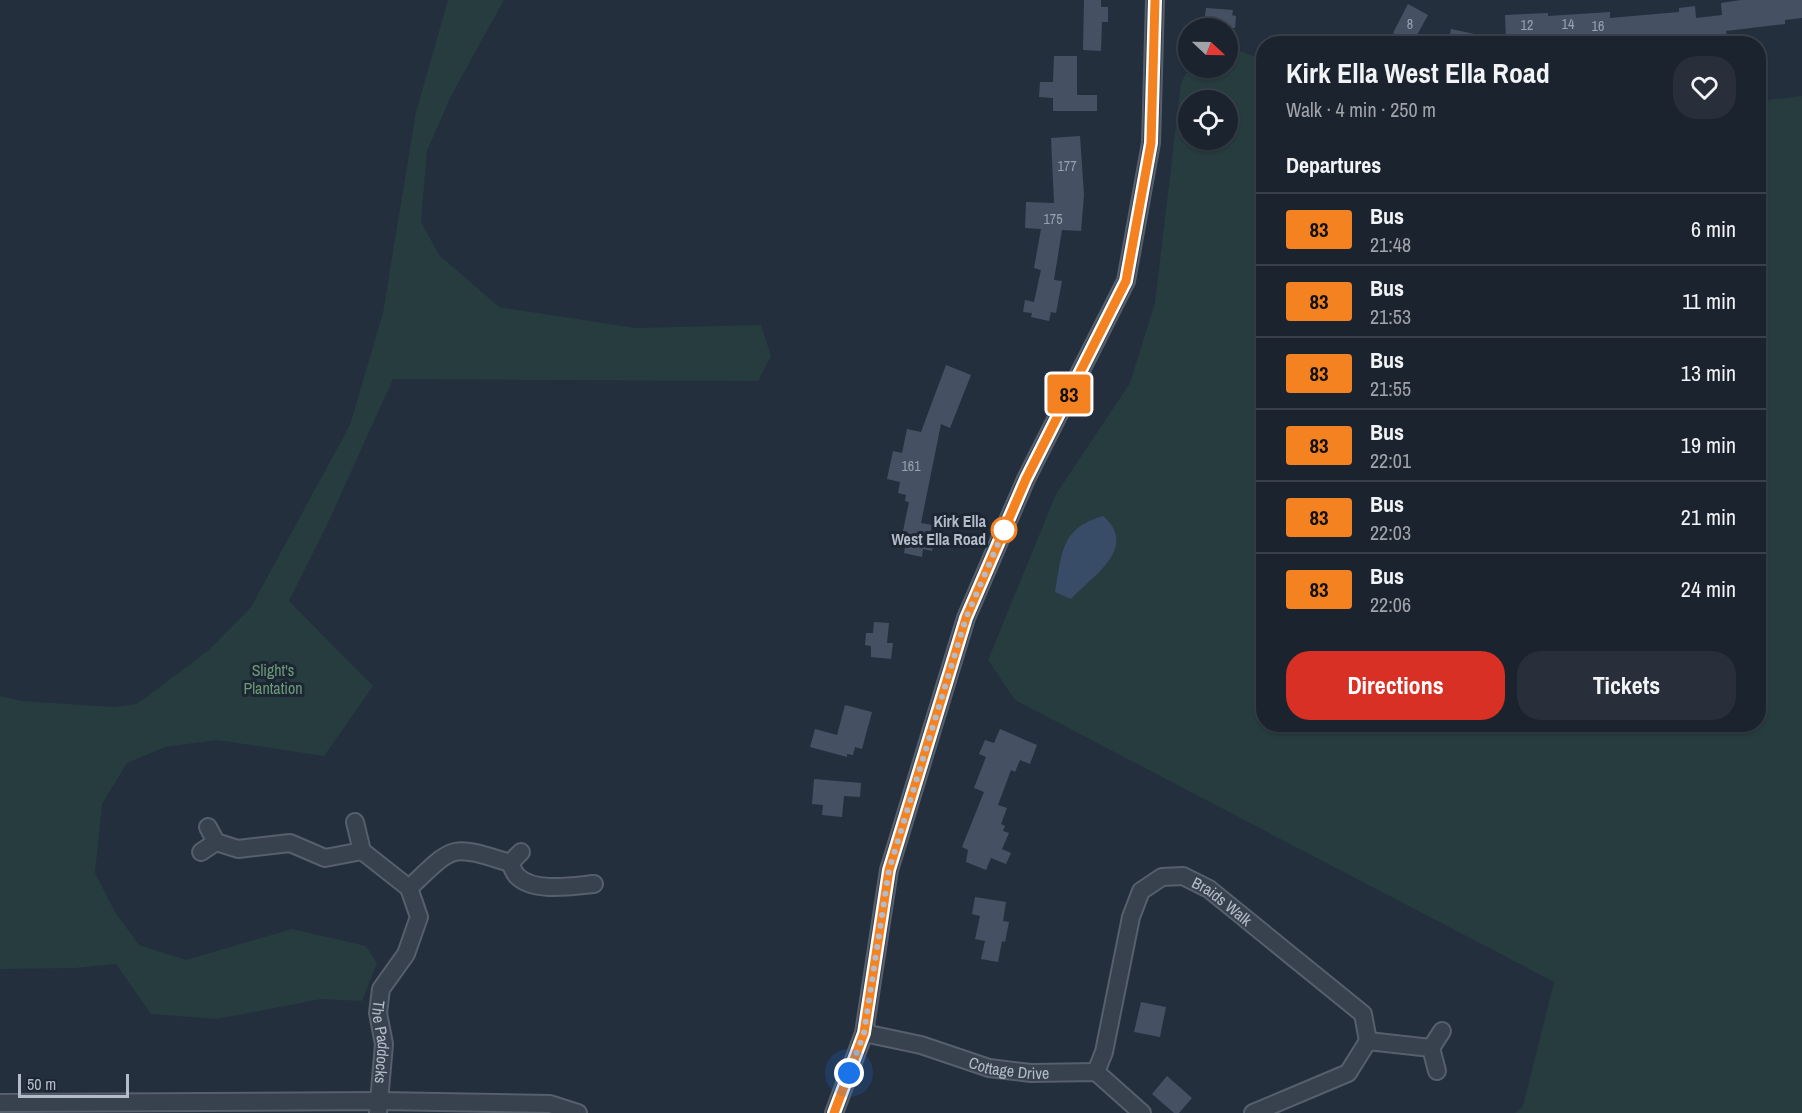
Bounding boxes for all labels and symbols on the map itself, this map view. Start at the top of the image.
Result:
house number: 8 [1407,15,1413,33]
house number: 14 [1562,15,1575,33]
house number: 12 [1521,16,1533,34]
house number: 16 [1592,17,1604,35]
north arrow [1178,18,1238,78]
house number: 177 [1057,157,1077,175]
house number: 175 [1043,210,1063,228]
line badge: 83 [1042,374,1096,414]
house number: 161 [901,457,921,475]
place label: Kirk Ella West Ella Road [891,510,987,550]
marker: Kirk Ella West Ella Road [991,517,1017,543]
park label: Slight's Plantation [243,659,303,699]
street label: Braids Walk [1188,871,1257,931]
street label: The Paddocks [367,999,395,1084]
street label: Cottage Drive [966,1051,1049,1084]
your location [834,1058,864,1088]
scale bar [18,1071,129,1098]

